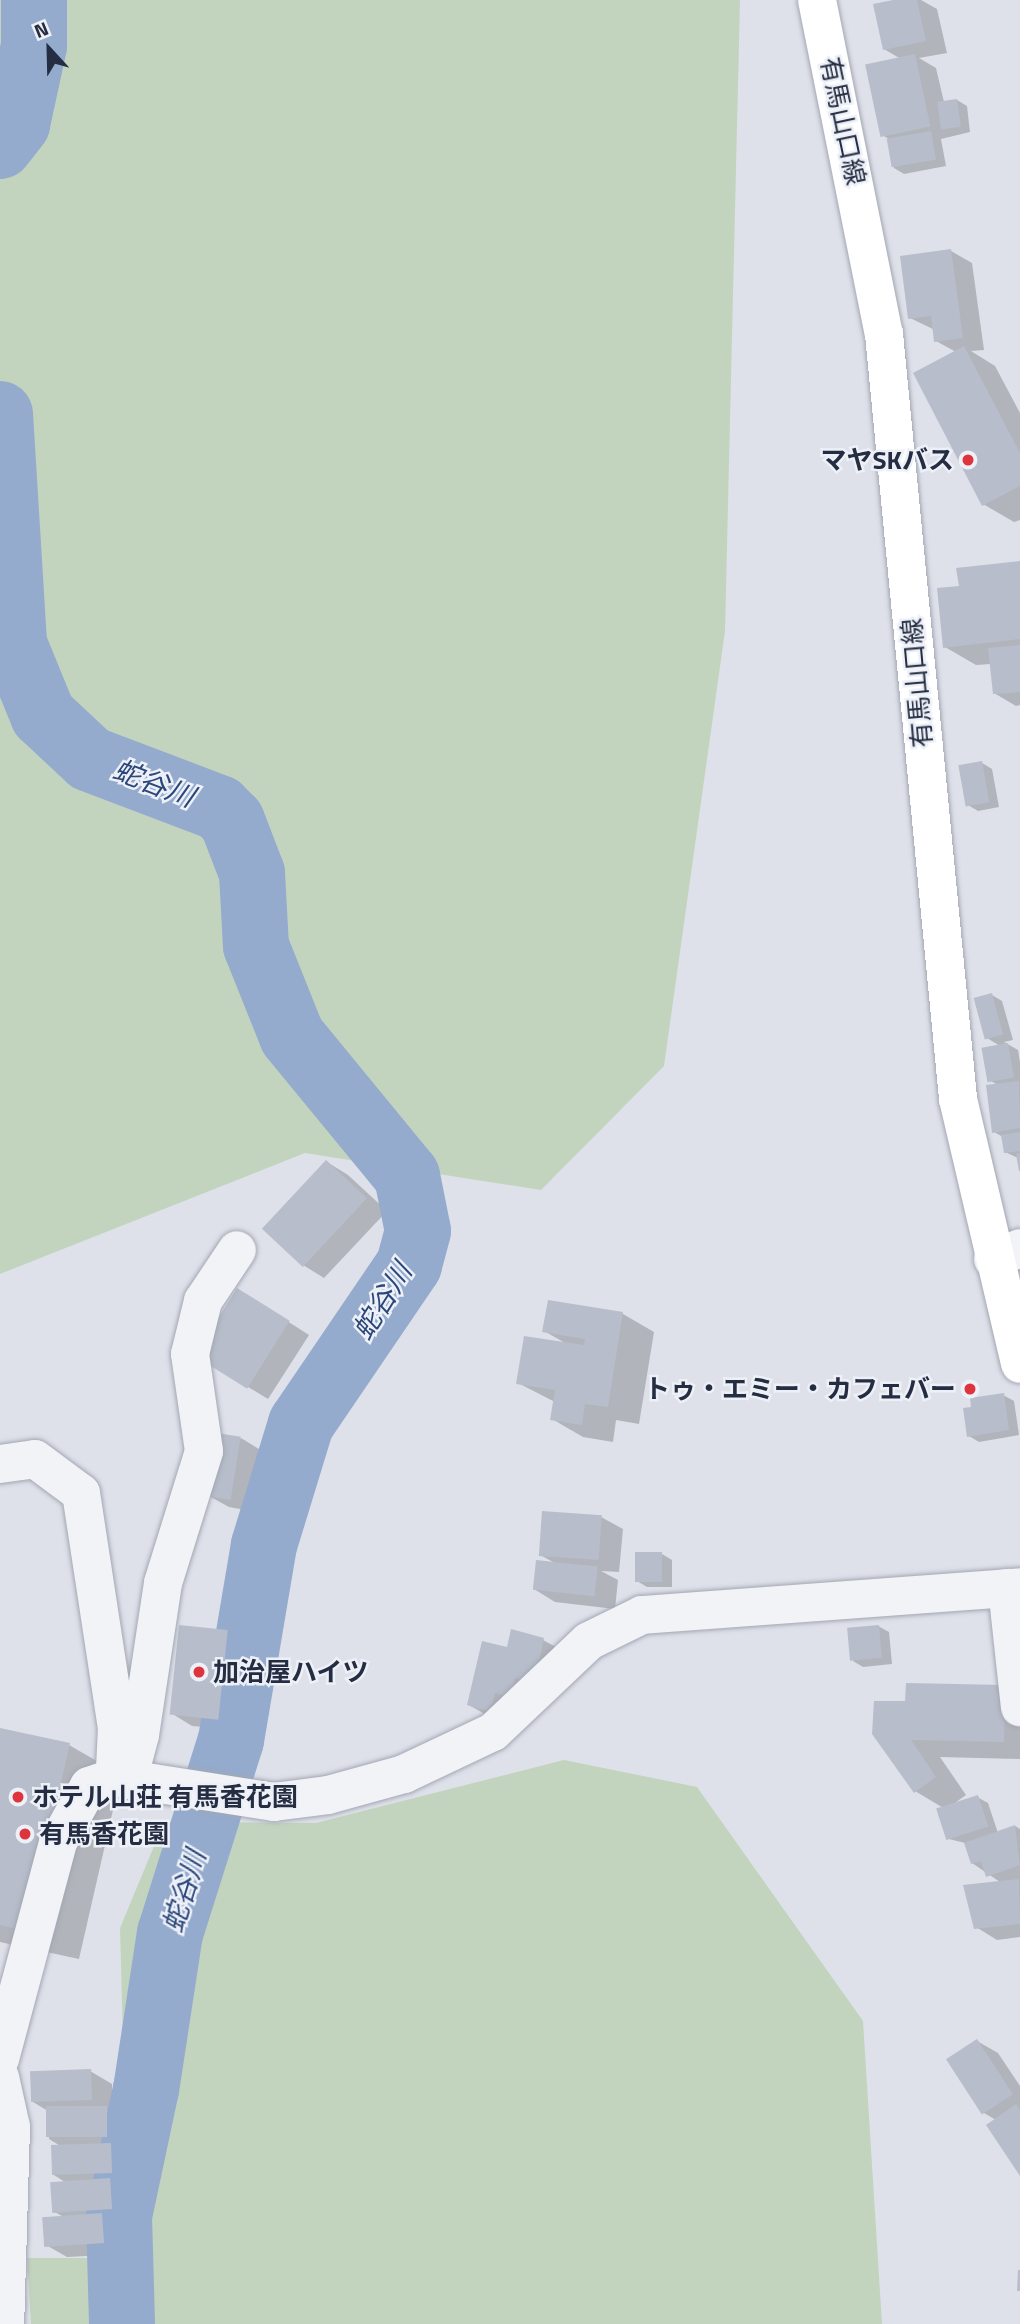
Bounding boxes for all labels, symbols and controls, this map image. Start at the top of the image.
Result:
text: N [29,13,52,45]
north arrow [14,14,84,84]
street label: 有馬山口線 [814,54,872,188]
place label: マヤSKバス [820,444,954,476]
marker: マヤSKバス [960,452,976,468]
street label: 有馬山口線 [896,617,938,749]
water label: 蛇谷川 [109,752,199,814]
water label: 蛇谷川 [345,1256,419,1346]
place label: トゥ・エミー・カフェバー [644,1373,956,1405]
marker: トゥ・エミー・カフェバー [962,1381,978,1397]
place label: 加治屋ハイツ [213,1656,369,1688]
marker: 加治屋ハイツ [191,1664,207,1680]
place label: ホテル山荘 有馬香花園 [32,1781,298,1813]
marker: ホテル山荘 有馬香花園 [10,1789,26,1805]
place label: 有馬香花園 [39,1818,169,1850]
marker: 有馬香花園 [17,1826,33,1842]
water label: 蛇谷川 [156,1846,212,1936]

